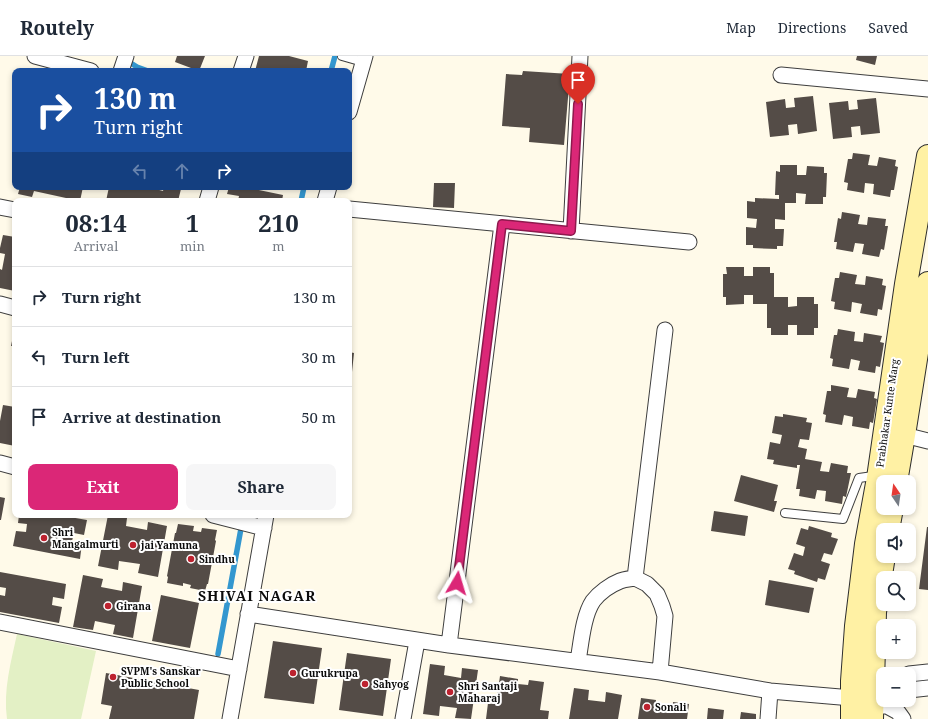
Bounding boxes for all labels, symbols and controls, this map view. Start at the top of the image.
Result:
text: Routely [20,15,94,41]
text: Map [726,18,756,37]
text: Directions [778,18,846,37]
text: Saved [868,18,908,37]
pin [561,63,595,104]
icon: arrive [567,69,589,91]
text: 130 m [94,79,176,117]
icon: right [28,84,80,136]
text: Turn right [94,115,183,139]
icon: left [129,160,151,182]
icon: ahead [171,160,193,182]
icon: right [213,160,235,182]
text: 08:14 [65,206,127,239]
text: 1 [186,206,199,239]
text: 210 [258,206,299,239]
text: Arrival [74,237,118,255]
text: min [180,237,205,255]
text: m [272,237,285,255]
icon: right [28,286,50,308]
text: Turn right [62,287,141,307]
text: 130 m [293,287,336,307]
icon: left [28,346,50,368]
text: Turn left [62,347,130,367]
text: 30 m [301,347,336,367]
street label: Prabhakar Kunte Marg [872,357,902,468]
icon: arrive [28,406,50,428]
text: Arrive at destination [62,407,221,427]
text: 50 m [301,407,336,427]
button: Exit [28,464,178,510]
button: Share [186,464,336,510]
north arrow [876,475,916,515]
map controls [876,475,916,707]
button: sound [876,523,916,563]
place label: Shri Mangalmurti [52,525,119,551]
marker: Shri Mangalmurti [39,533,49,543]
place label: jai Yamuna [140,538,198,552]
marker: jai Yamuna [128,540,138,550]
place label: Sindhu [199,552,235,566]
marker: Sindhu [186,554,196,564]
position arrow [436,562,478,604]
button: search [876,571,916,611]
district label: SHIVAI NAGAR [198,586,316,605]
place label: Girana [116,599,151,613]
marker: Girana [103,601,113,611]
button: + [876,619,916,659]
place label: SVPM's Sanskar Public School [121,664,201,690]
place label: Gurukrupa [301,666,358,680]
button: − [876,667,916,707]
marker: Gurukrupa [288,668,298,678]
marker: SVPM's Sanskar Public School [108,672,118,682]
place label: Sahyog [373,677,409,691]
marker: Sahyog [360,679,370,689]
place label: Shri Santaji Maharaj [458,679,518,705]
marker: Shri Santaji Maharaj [445,687,455,697]
place label: Sonali [655,700,687,714]
marker: Sonali [642,702,652,712]

